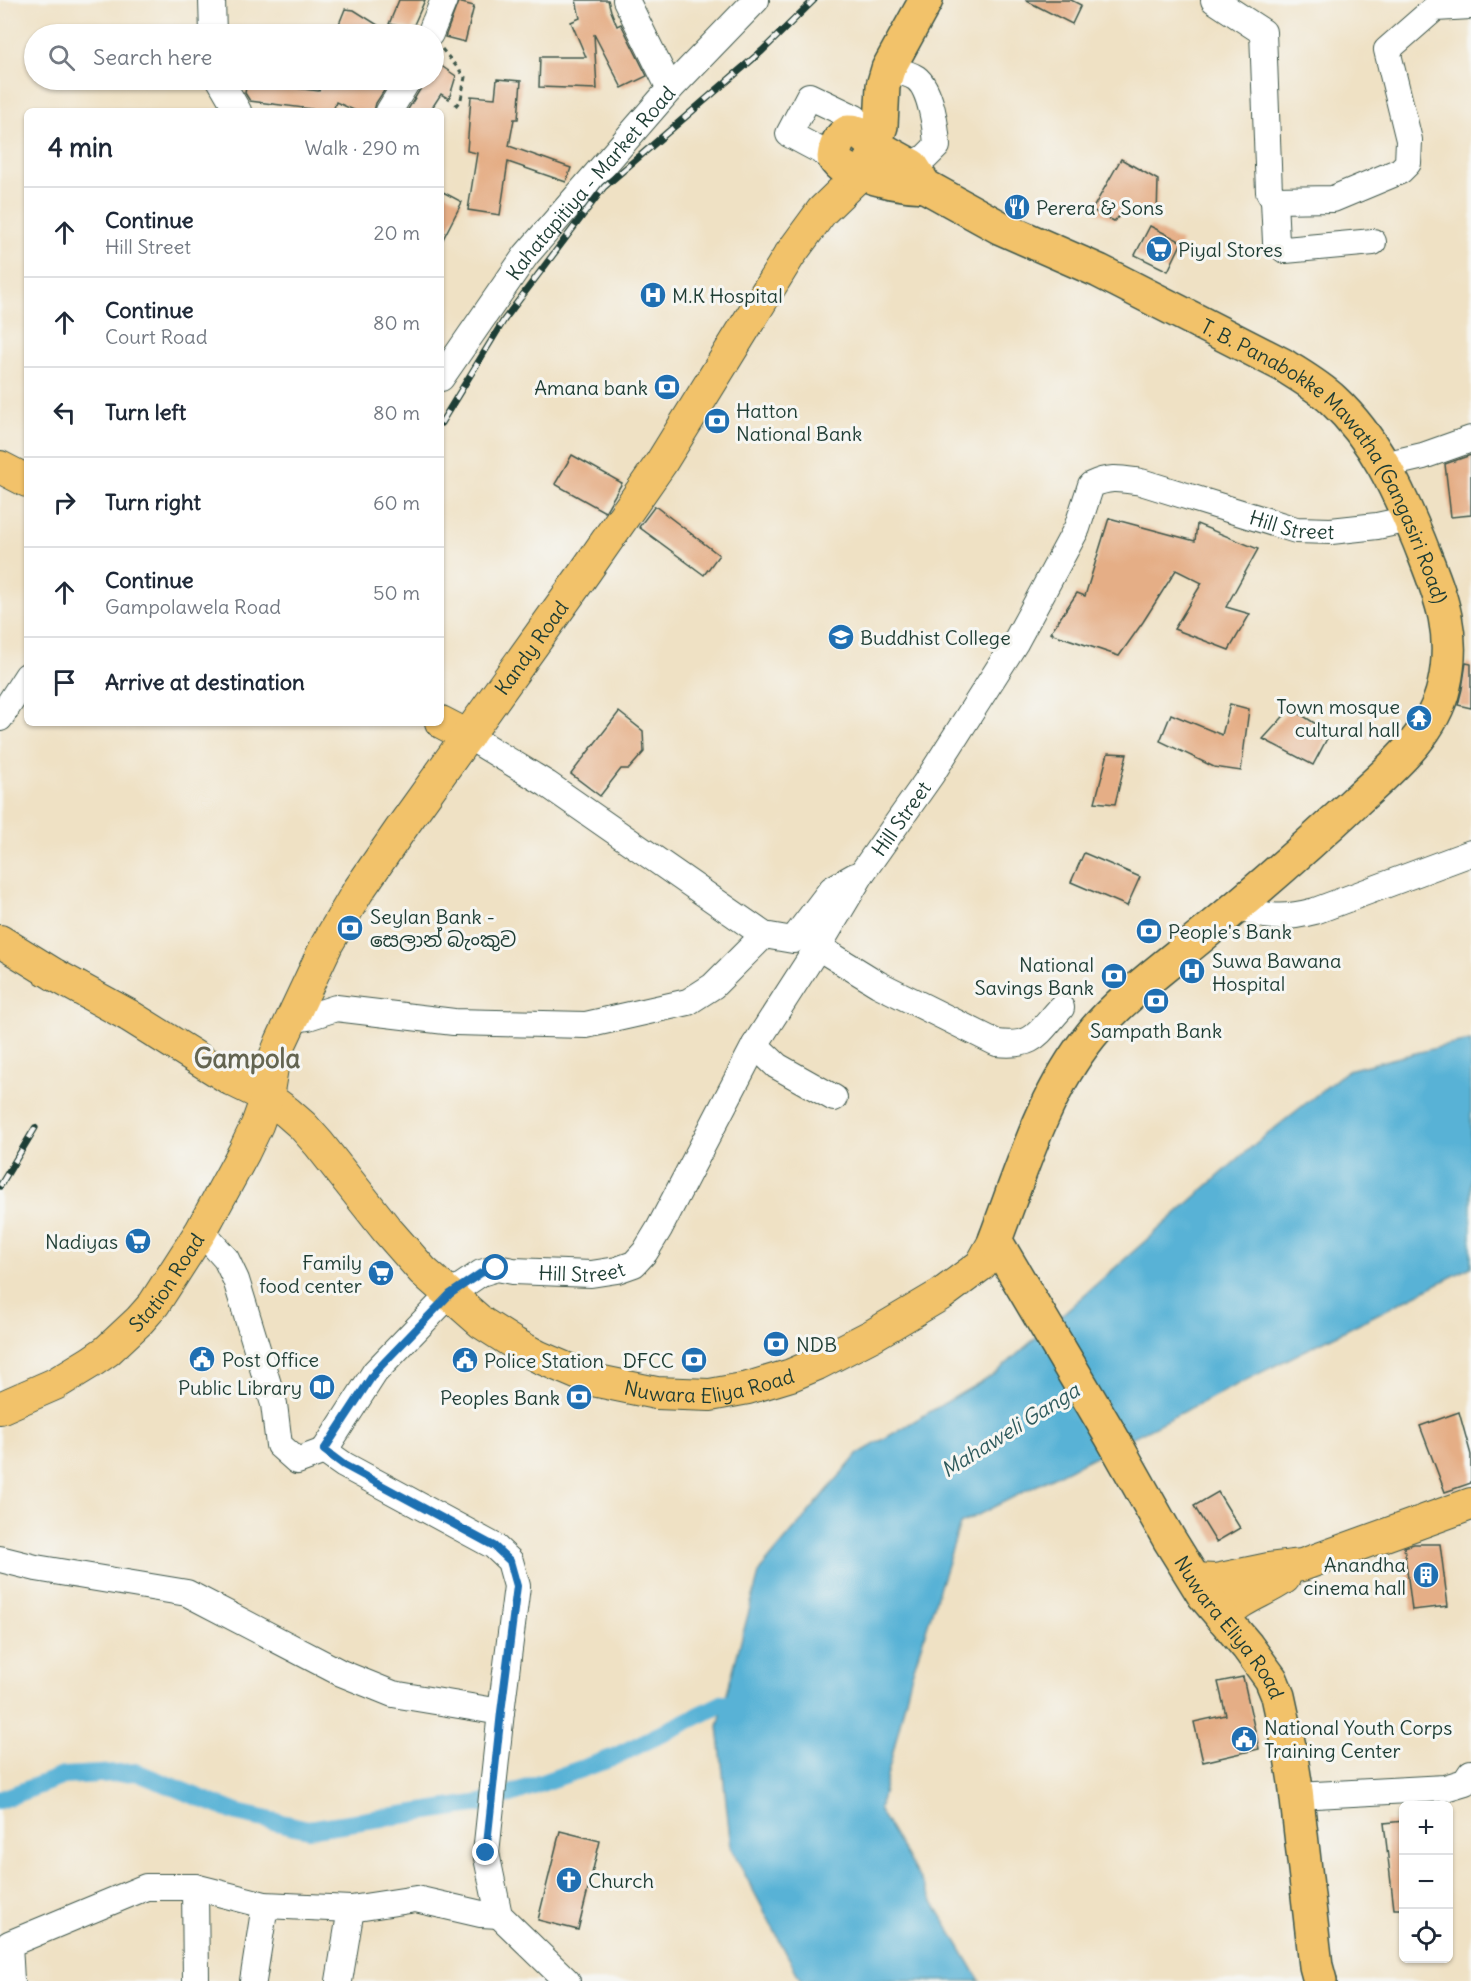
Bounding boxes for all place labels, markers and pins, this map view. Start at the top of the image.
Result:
restaurant icon: Perera & Sons [1002,192,1032,222]
place label: Perera & Sons [1036,195,1164,220]
supermarket icon: Piyal Stores [1144,234,1174,264]
place label: Piyal Stores [1178,237,1283,262]
hospital icon: M.K Hospital [638,280,668,310]
place label: M.K Hospital [672,283,783,308]
bank icon: Amana bank [652,372,682,402]
place label: Amana bank [534,375,648,400]
place label: Hatton National Bank [736,398,862,446]
bank icon: Hatton National Bank [702,406,732,436]
school or university icon: Buddhist College [826,622,856,652]
place label: Buddhist College [860,625,1011,650]
place label: Town mosque cultural hall [1276,694,1400,742]
temple icon: Town mosque cultural hall [1404,703,1434,733]
place label: Seylan Bank - සෙලාන් බැංකුව [370,904,516,952]
bank icon: Seylan Bank - සෙලාන් බැංකුව [335,913,365,943]
bank icon: People's Bank [1134,916,1164,946]
place label: People's Bank [1168,919,1292,944]
place label: Suwa Bawana Hospital [1212,948,1341,996]
place label: National Savings Bank [974,952,1094,1000]
hospital icon: Suwa Bawana Hospital [1177,956,1207,986]
bank icon: National Savings Bank [1099,961,1129,991]
bank icon: Sampath Bank [1141,986,1171,1016]
place label: Sampath Bank [1090,1018,1222,1043]
supermarket icon: Nadiyas [123,1226,153,1256]
place label: Nadiyas [45,1229,118,1254]
place label: Family food center [259,1250,362,1298]
supermarket icon: Family food center [366,1258,396,1288]
bank icon: NDB [761,1329,791,1359]
place label: NDB [796,1332,837,1357]
public building icon: Post Office [187,1344,217,1374]
public building icon: Police Station [450,1345,480,1375]
bank icon: DFCC [679,1345,709,1375]
place label: Post Office [222,1347,319,1372]
place label: Police Station [484,1348,604,1373]
place label: DFCC [623,1348,674,1373]
library icon: Public Library [307,1372,337,1402]
place label: Public Library [178,1375,302,1400]
bank icon: Peoples Bank [564,1382,594,1412]
place label: Peoples Bank [440,1385,560,1410]
place label: Anandha cinema hall [1303,1552,1406,1600]
building icon: Anandha cinema hall [1411,1560,1441,1590]
place label: National Youth Corps Training Center [1264,1715,1452,1763]
public building icon: National Youth Corps Training Center [1229,1724,1259,1754]
church icon: Church [554,1865,584,1895]
place label: Church [588,1868,654,1893]

